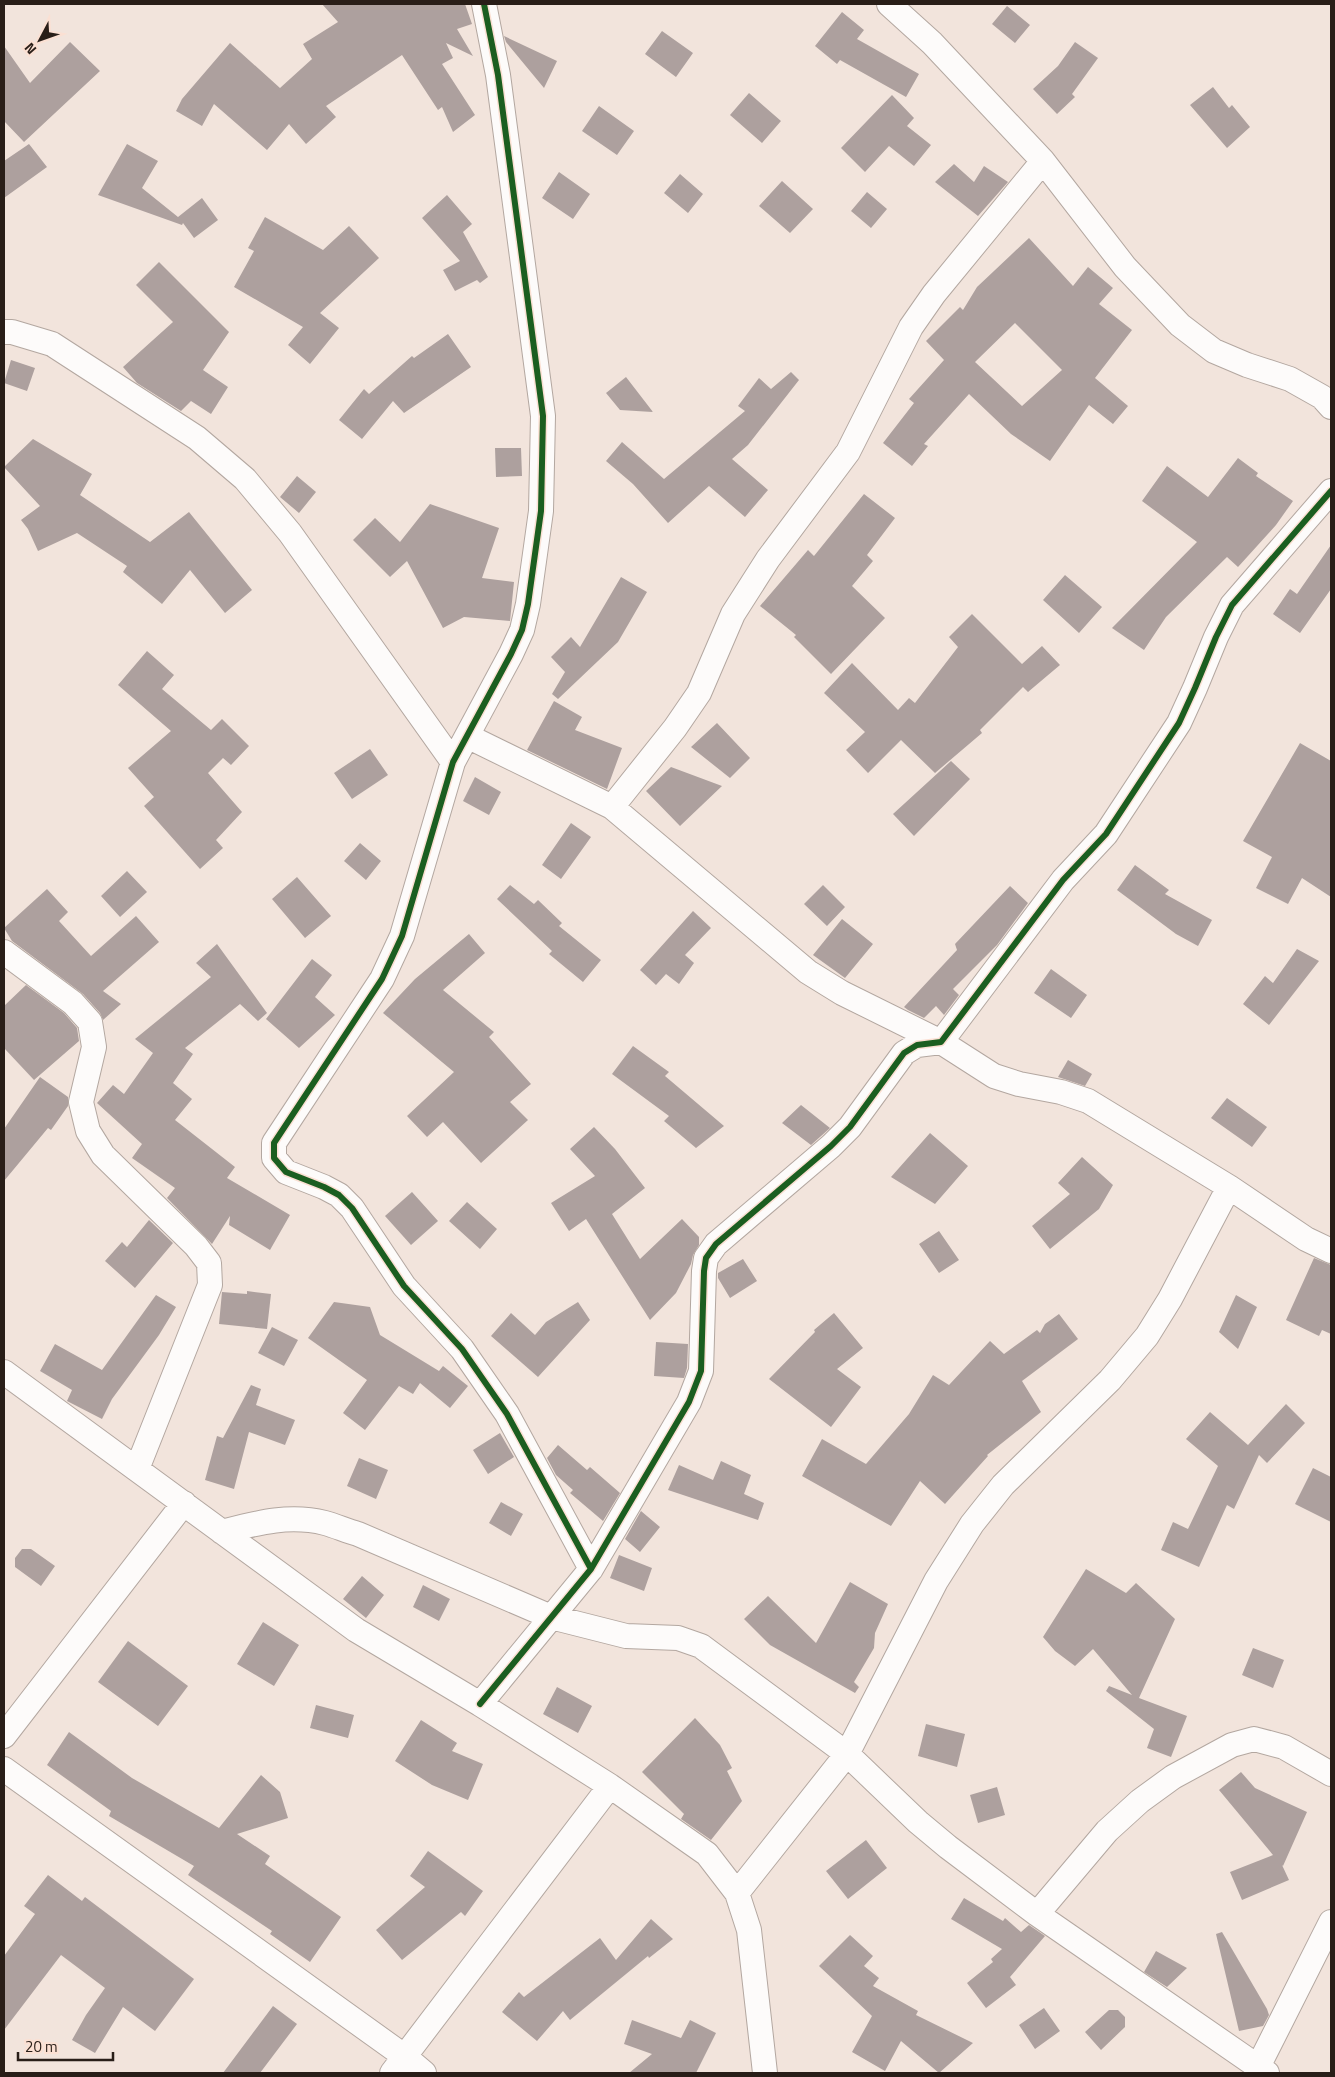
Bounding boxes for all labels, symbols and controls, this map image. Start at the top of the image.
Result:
north arrow [15,15,65,65]
text: N [19,38,41,59]
scale bar [18,2030,112,2062]
text: 20 m [25,2035,58,2058]

